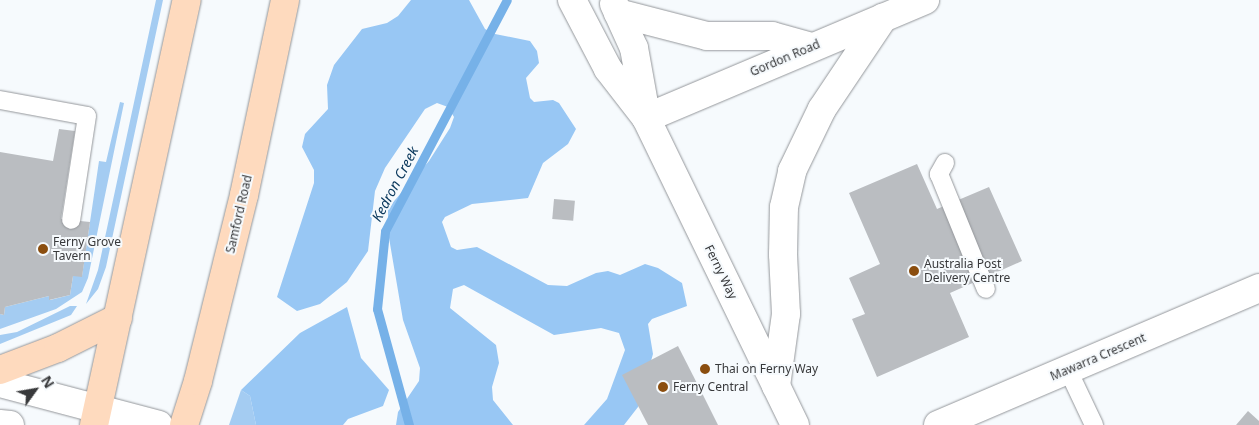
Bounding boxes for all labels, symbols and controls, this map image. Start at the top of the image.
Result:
street label: Gordon Road [748,37,822,79]
water label: Kedron Creek [368,144,422,224]
street label: Samford Road [223,173,255,255]
place label: Ferny Grove Tavern [53,235,121,263]
marker: Ferny Grove Tavern [37,243,49,255]
street label: Ferny Way [702,243,740,301]
place label: Australia Post Delivery Centre [924,257,1010,285]
marker: Australia Post Delivery Centre [908,265,920,277]
street label: Mawarra Crescent [1048,330,1148,384]
place label: Thai on Ferny Way [715,362,818,376]
marker: Thai on Ferny Way [699,363,711,375]
north arrow [10,365,60,415]
text: N [37,372,59,392]
place label: Ferny Central [673,380,748,394]
marker: Ferny Central [657,381,669,393]

